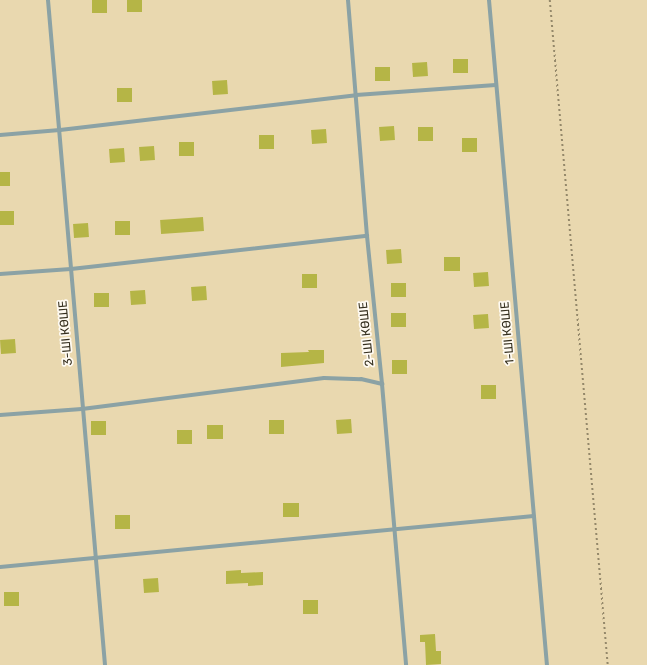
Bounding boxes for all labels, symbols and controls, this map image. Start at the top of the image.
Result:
street label: 3-ШІ КӨШЕ [56,300,76,366]
street label: 2-ШІ КӨШЕ [356,301,378,367]
street label: 1-ШІ КӨШЕ [498,301,518,365]

